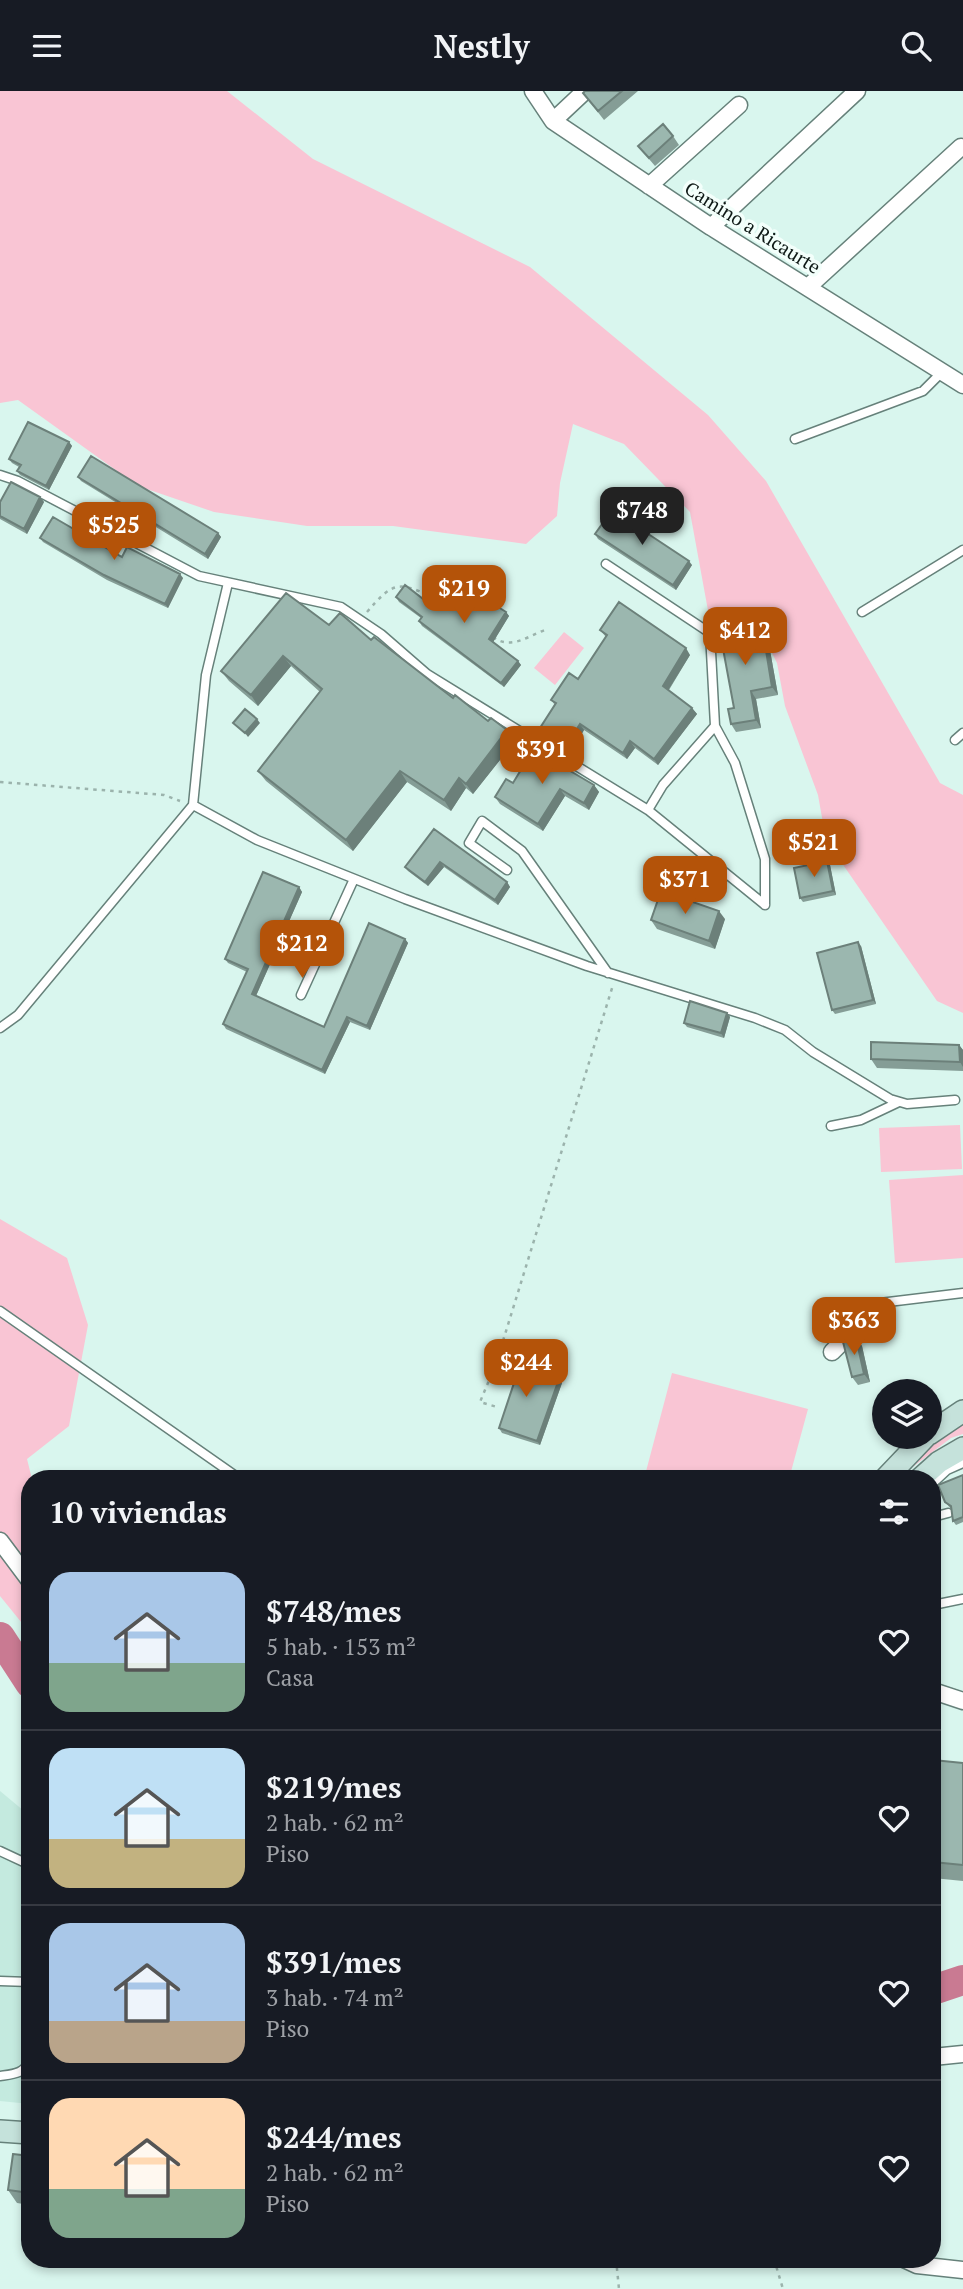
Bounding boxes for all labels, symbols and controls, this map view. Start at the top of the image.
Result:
text: Nestly [433,25,530,67]
icon: menu [28,27,66,65]
icon: search [897,27,935,65]
street label: Camino a Ricaurte [680,175,826,279]
pin: $748 [601,487,683,547]
text: $748 [616,494,668,525]
pin: $525 [73,503,155,562]
text: $525 [88,509,140,540]
pin: $219 [423,566,505,625]
text: $219 [438,572,490,603]
pin: $412 [704,607,786,667]
text: $412 [719,614,771,645]
pin: $391 [501,727,583,786]
text: $391 [516,733,568,764]
pin: $521 [773,819,855,879]
text: $521 [788,826,840,857]
pin: $371 [644,857,726,916]
text: $371 [659,863,711,894]
pin: $212 [261,921,343,980]
text: $212 [276,927,328,958]
pin: $363 [813,1297,895,1357]
text: $363 [828,1304,880,1335]
pin: $244 [485,1339,567,1399]
text: $244 [500,1346,552,1377]
map controls [872,1379,942,1449]
button: layers [872,1379,942,1449]
text: 10 viviendas [49,1492,227,1532]
icon: filters [875,1493,913,1531]
text: $748/mes [266,1591,402,1631]
icon: home [105,1600,189,1684]
icon: heart [875,1623,913,1661]
text: 5 hab. · 153 m² [266,1631,416,1662]
text: Casa [266,1662,314,1693]
text: $219/mes [266,1767,402,1807]
icon: home [105,1776,189,1860]
icon: heart [875,1799,913,1837]
text: 2 hab. · 62 m² [266,1807,404,1838]
text: Piso [266,1838,309,1869]
text: $391/mes [266,1942,402,1982]
icon: home [105,1951,189,2035]
icon: heart [875,1974,913,2012]
text: 3 hab. · 74 m² [266,1982,404,2013]
text: Piso [266,2013,309,2044]
text: $244/mes [266,2117,402,2157]
icon: home [105,2126,189,2210]
icon: heart [875,2149,913,2187]
text: 2 hab. · 62 m² [266,2157,404,2188]
text: Piso [266,2188,309,2219]

